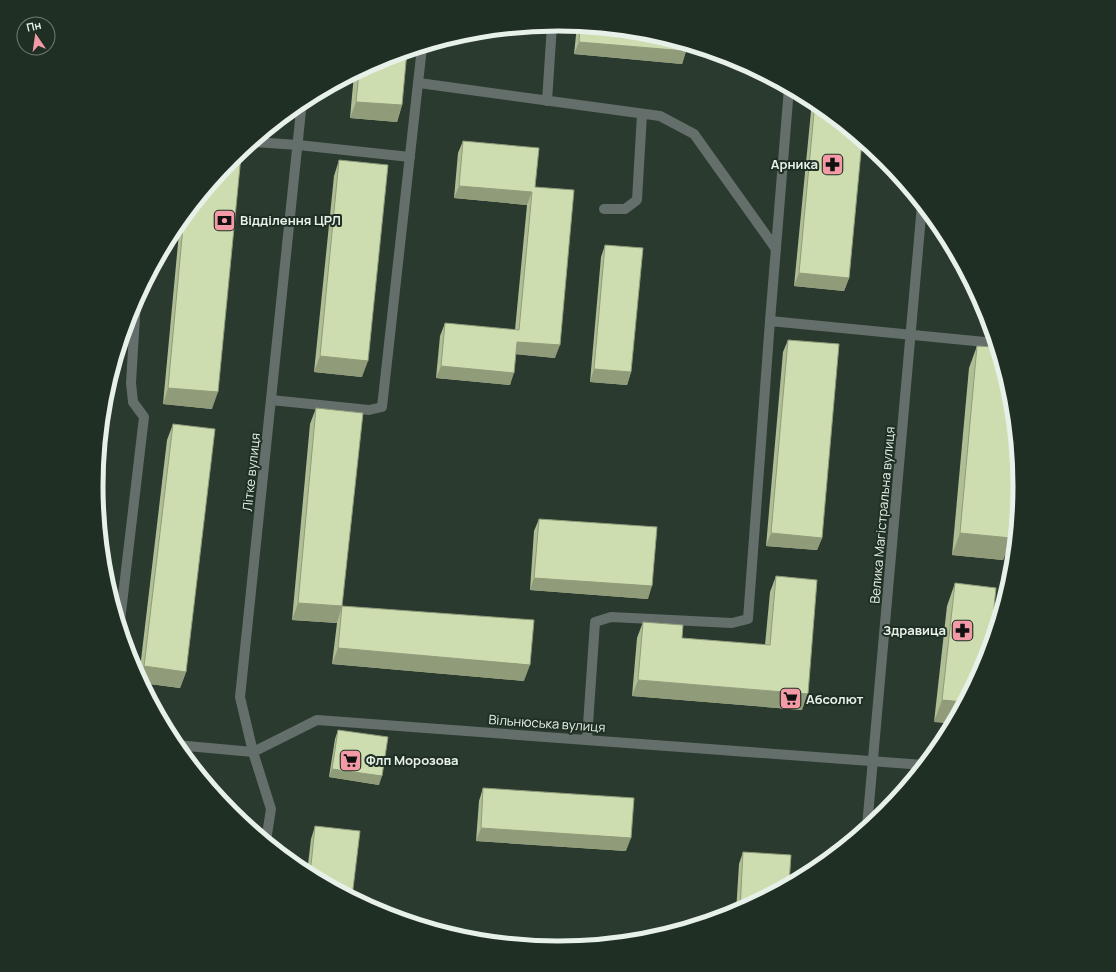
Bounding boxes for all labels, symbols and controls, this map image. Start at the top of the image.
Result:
north arrow [16,16,56,56]
text: Пн [25,17,43,35]
pharmacy icon: Арника [820,151,846,177]
place label: Арника [771,155,818,173]
bank icon: Відділення ЦРЛ [211,207,237,233]
place label: Відділення ЦРЛ [240,211,341,229]
street label: Велика Магістральна вулиця [865,426,899,604]
street label: Літке вулиця [238,432,264,512]
pharmacy icon: Здравица [949,617,975,643]
place label: Здравица [883,621,946,639]
supermarket icon: Абсолют [778,686,804,712]
place label: Абсолют [806,690,864,708]
street label: Вільнюська вулиця [488,710,606,736]
supermarket icon: Флп Морозова [337,747,363,773]
place label: Флп Морозова [366,751,459,769]

